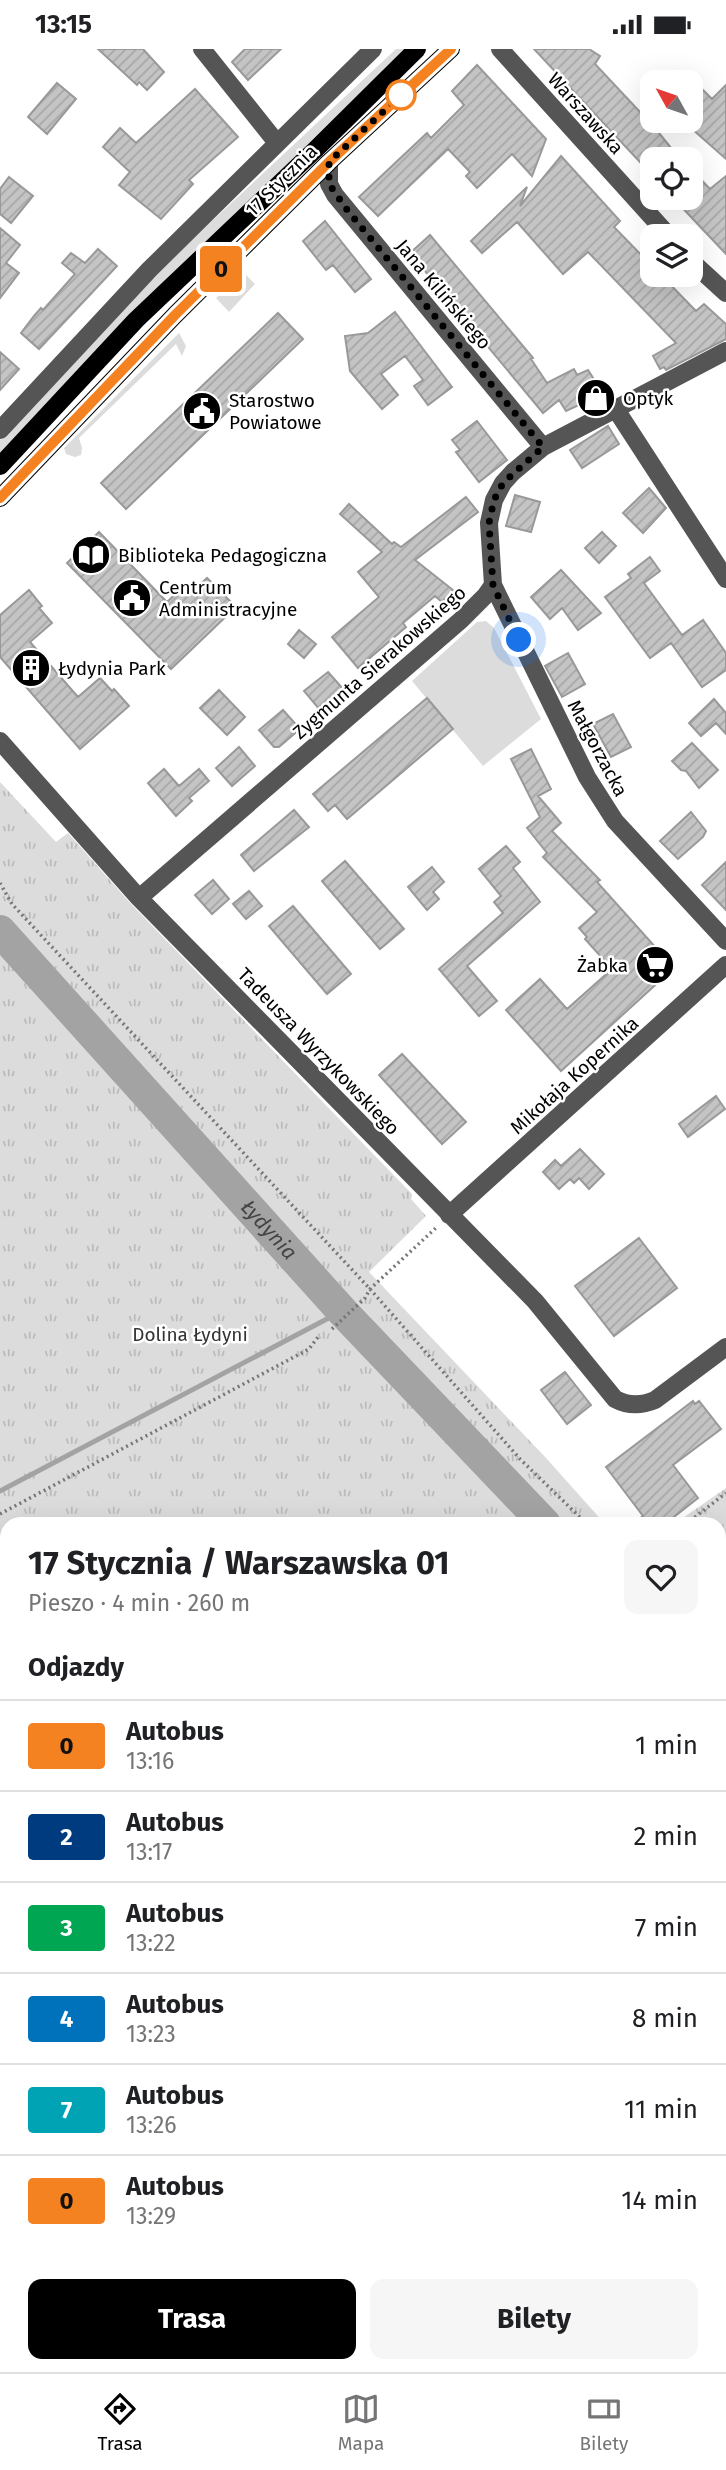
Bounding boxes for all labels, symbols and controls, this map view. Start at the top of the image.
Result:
text: 13:15 [35,9,92,40]
street label: Warszawska [543,68,628,159]
north arrow [640,70,704,133]
map controls [640,70,703,287]
unlabelled marker [386,80,416,110]
street label: 17 Stycznia [241,140,322,221]
button: locate [640,147,703,210]
button: layers [640,224,703,287]
street label: Jana Kilińskiego [391,235,496,354]
line badge: 0 [198,246,244,292]
text: 0 [214,255,228,283]
shop icon: Optyk [575,377,617,419]
place label: Optyk [623,387,674,410]
place label: Starostwo Powiatowe [229,389,322,434]
public building icon: Starostwo Powiatowe [181,390,223,432]
library icon: Biblioteka Pedagogiczna [70,534,112,576]
place label: Biblioteka Pedagogiczna [118,544,327,567]
place label: Centrum Administracyjne [159,576,297,621]
public building icon: Centrum Administracyjne [111,577,153,619]
street label: Zygmunta Sierakowskiego [288,581,471,744]
your location [501,622,536,657]
building icon: Łydynia Park [10,647,52,689]
place label: Łydynia Park [58,657,166,680]
street label: Małgorzacka [563,696,633,800]
supermarket icon: Żabka [634,944,676,986]
place label: Żabka [577,954,628,977]
street label: Tadeusza Wyrzykowskiego [233,963,404,1140]
street label: Mikołaja Kopernika [505,1012,643,1139]
water label: Łydynia [235,1194,303,1265]
park label: Dolina Łydyni [132,1323,248,1346]
button: heart [624,1540,698,1614]
text: 17 Stycznia / Warszawska 01 [28,1543,450,1583]
text: Pieszo · 4 min · 260 m [28,1589,250,1617]
text: Odjazdy [28,1652,124,1683]
text: Autobus [126,1716,224,1747]
text: 1 min [635,1730,698,1761]
text: 0 [59,1732,74,1760]
text: 13:16 [126,1747,174,1775]
text: Autobus [126,1807,224,1838]
text: 2 min [633,1821,698,1852]
text: 2 [60,1823,73,1851]
text: 13:17 [126,1838,172,1866]
text: Autobus [126,1898,224,1929]
text: 7 min [635,1912,698,1943]
text: 3 [60,1914,73,1942]
text: 13:22 [126,1929,176,1957]
text: Autobus [126,1989,224,2020]
text: 8 min [632,2003,698,2034]
text: 4 [60,2005,73,2033]
text: 13:23 [126,2020,176,2048]
text: Autobus [126,2080,224,2111]
text: 11 min [624,2094,698,2125]
text: 7 [61,2096,72,2124]
text: 13:26 [126,2111,177,2139]
text: Autobus [126,2171,224,2202]
text: 14 min [621,2185,698,2216]
text: 0 [59,2187,74,2215]
text: 13:29 [126,2202,176,2230]
button: Trasa [28,2279,356,2359]
button: Bilety [370,2279,698,2359]
tab: Trasa [98,2390,143,2455]
tab: Mapa [338,2390,384,2455]
tab: Bilety [580,2390,628,2455]

